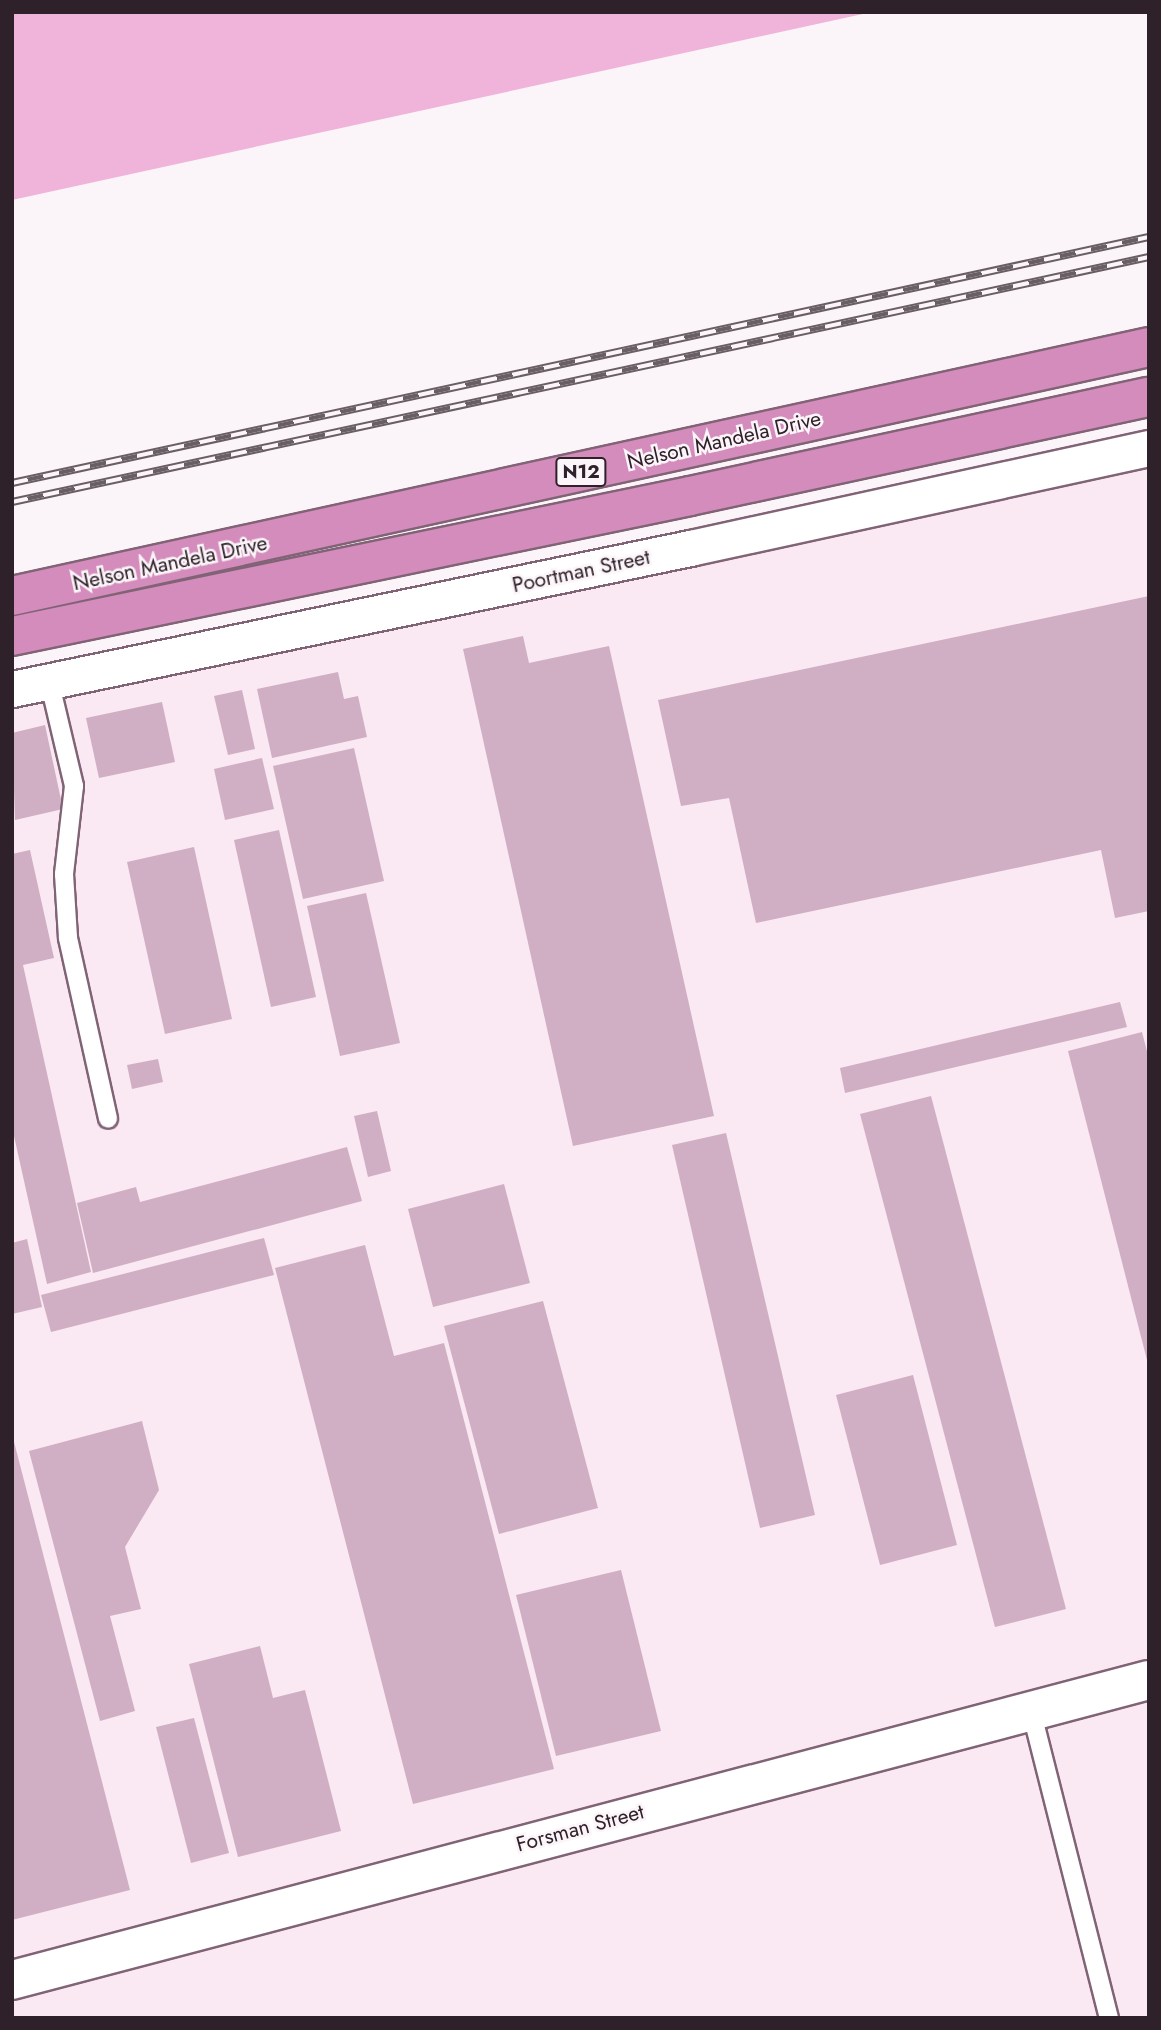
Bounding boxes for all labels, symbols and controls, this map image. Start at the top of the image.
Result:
street label: Nelson Mandela Drive [625,405,823,475]
road number: N12 [555,457,607,488]
street label: Nelson Mandela Drive [71,530,269,596]
street label: Poortman Street [510,544,652,598]
street label: Forsman Street [514,1799,646,1857]

